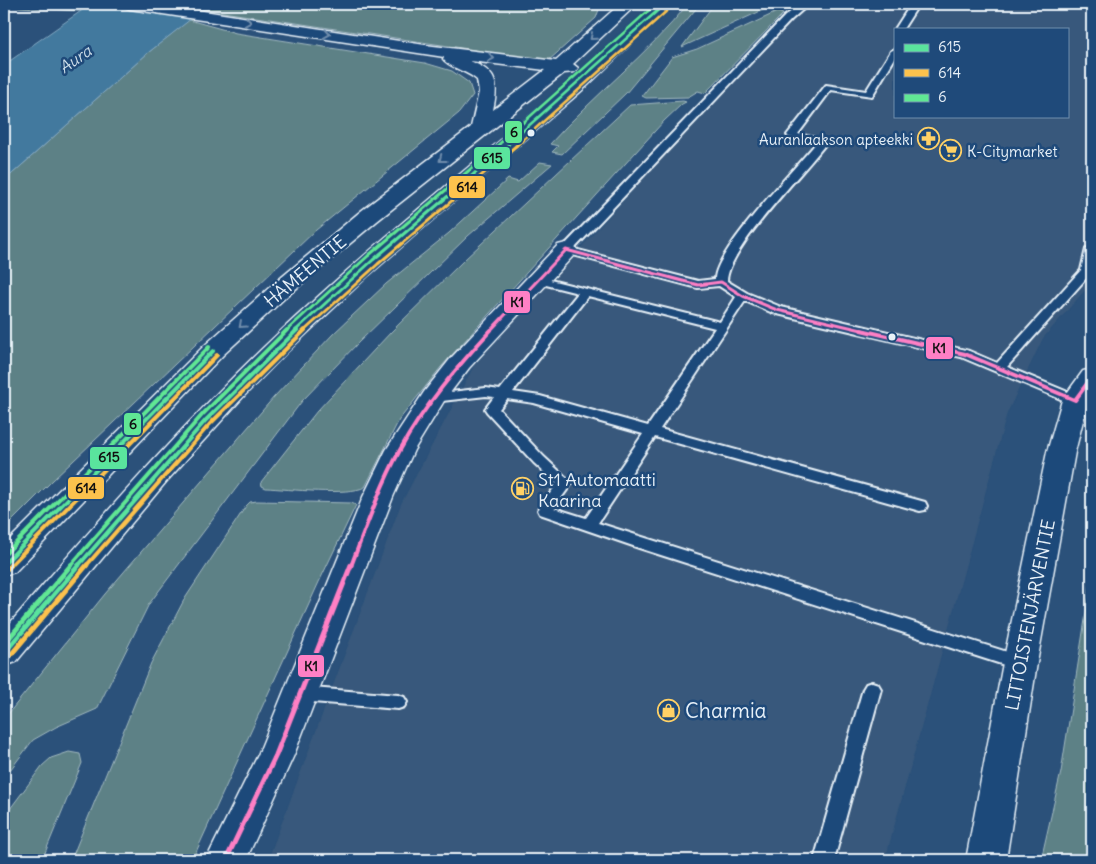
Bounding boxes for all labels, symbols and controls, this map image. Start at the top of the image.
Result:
one-way arrow [243,16,252,26]
legend [894,28,1068,118]
one-way arrow [323,29,332,39]
one-way arrow [589,31,598,40]
text: 615 [938,37,961,56]
water label: Aura [55,40,96,77]
one-way arrow [486,52,495,62]
text: 614 [938,63,962,82]
text: 6 [938,87,947,106]
line badge: 6 [504,120,523,144]
text: 6 [510,123,518,141]
pharmacy icon: Auranlaakson apteekki [917,127,941,151]
unlabelled marker [526,128,536,138]
place label: Auranlaakson apteekki [759,130,913,149]
supermarket icon: K-Citymarket [939,139,963,163]
place label: K-Citymarket [967,142,1058,161]
line badge: 615 [473,146,511,170]
text: 615 [481,149,503,167]
one-way arrow [439,154,448,162]
line badge: 614 [448,175,486,199]
text: 614 [456,178,478,196]
street label: HÄMEENTIE [259,230,351,312]
line badge: K1 [503,290,531,314]
text: K1 [510,293,524,311]
one-way arrow [238,319,247,328]
unlabelled marker [887,332,897,342]
line badge: K1 [925,336,954,360]
text: K1 [932,339,946,357]
line badge: 6 [123,412,142,436]
text: 6 [129,415,137,433]
line badge: 615 [89,446,128,470]
text: 615 [98,448,120,466]
place label: St1 Automaatti Kaarina [538,468,656,512]
line badge: 614 [67,476,105,500]
fuel station icon: St1 Automaatti Kaarina [510,477,534,501]
text: 614 [75,479,97,497]
street label: LITTOISTENJÄRVENTIE [1000,518,1060,712]
line badge: K1 [297,654,325,678]
text: K1 [304,657,318,675]
place label: Charmia [685,697,767,724]
shop icon: Charmia [657,698,681,722]

